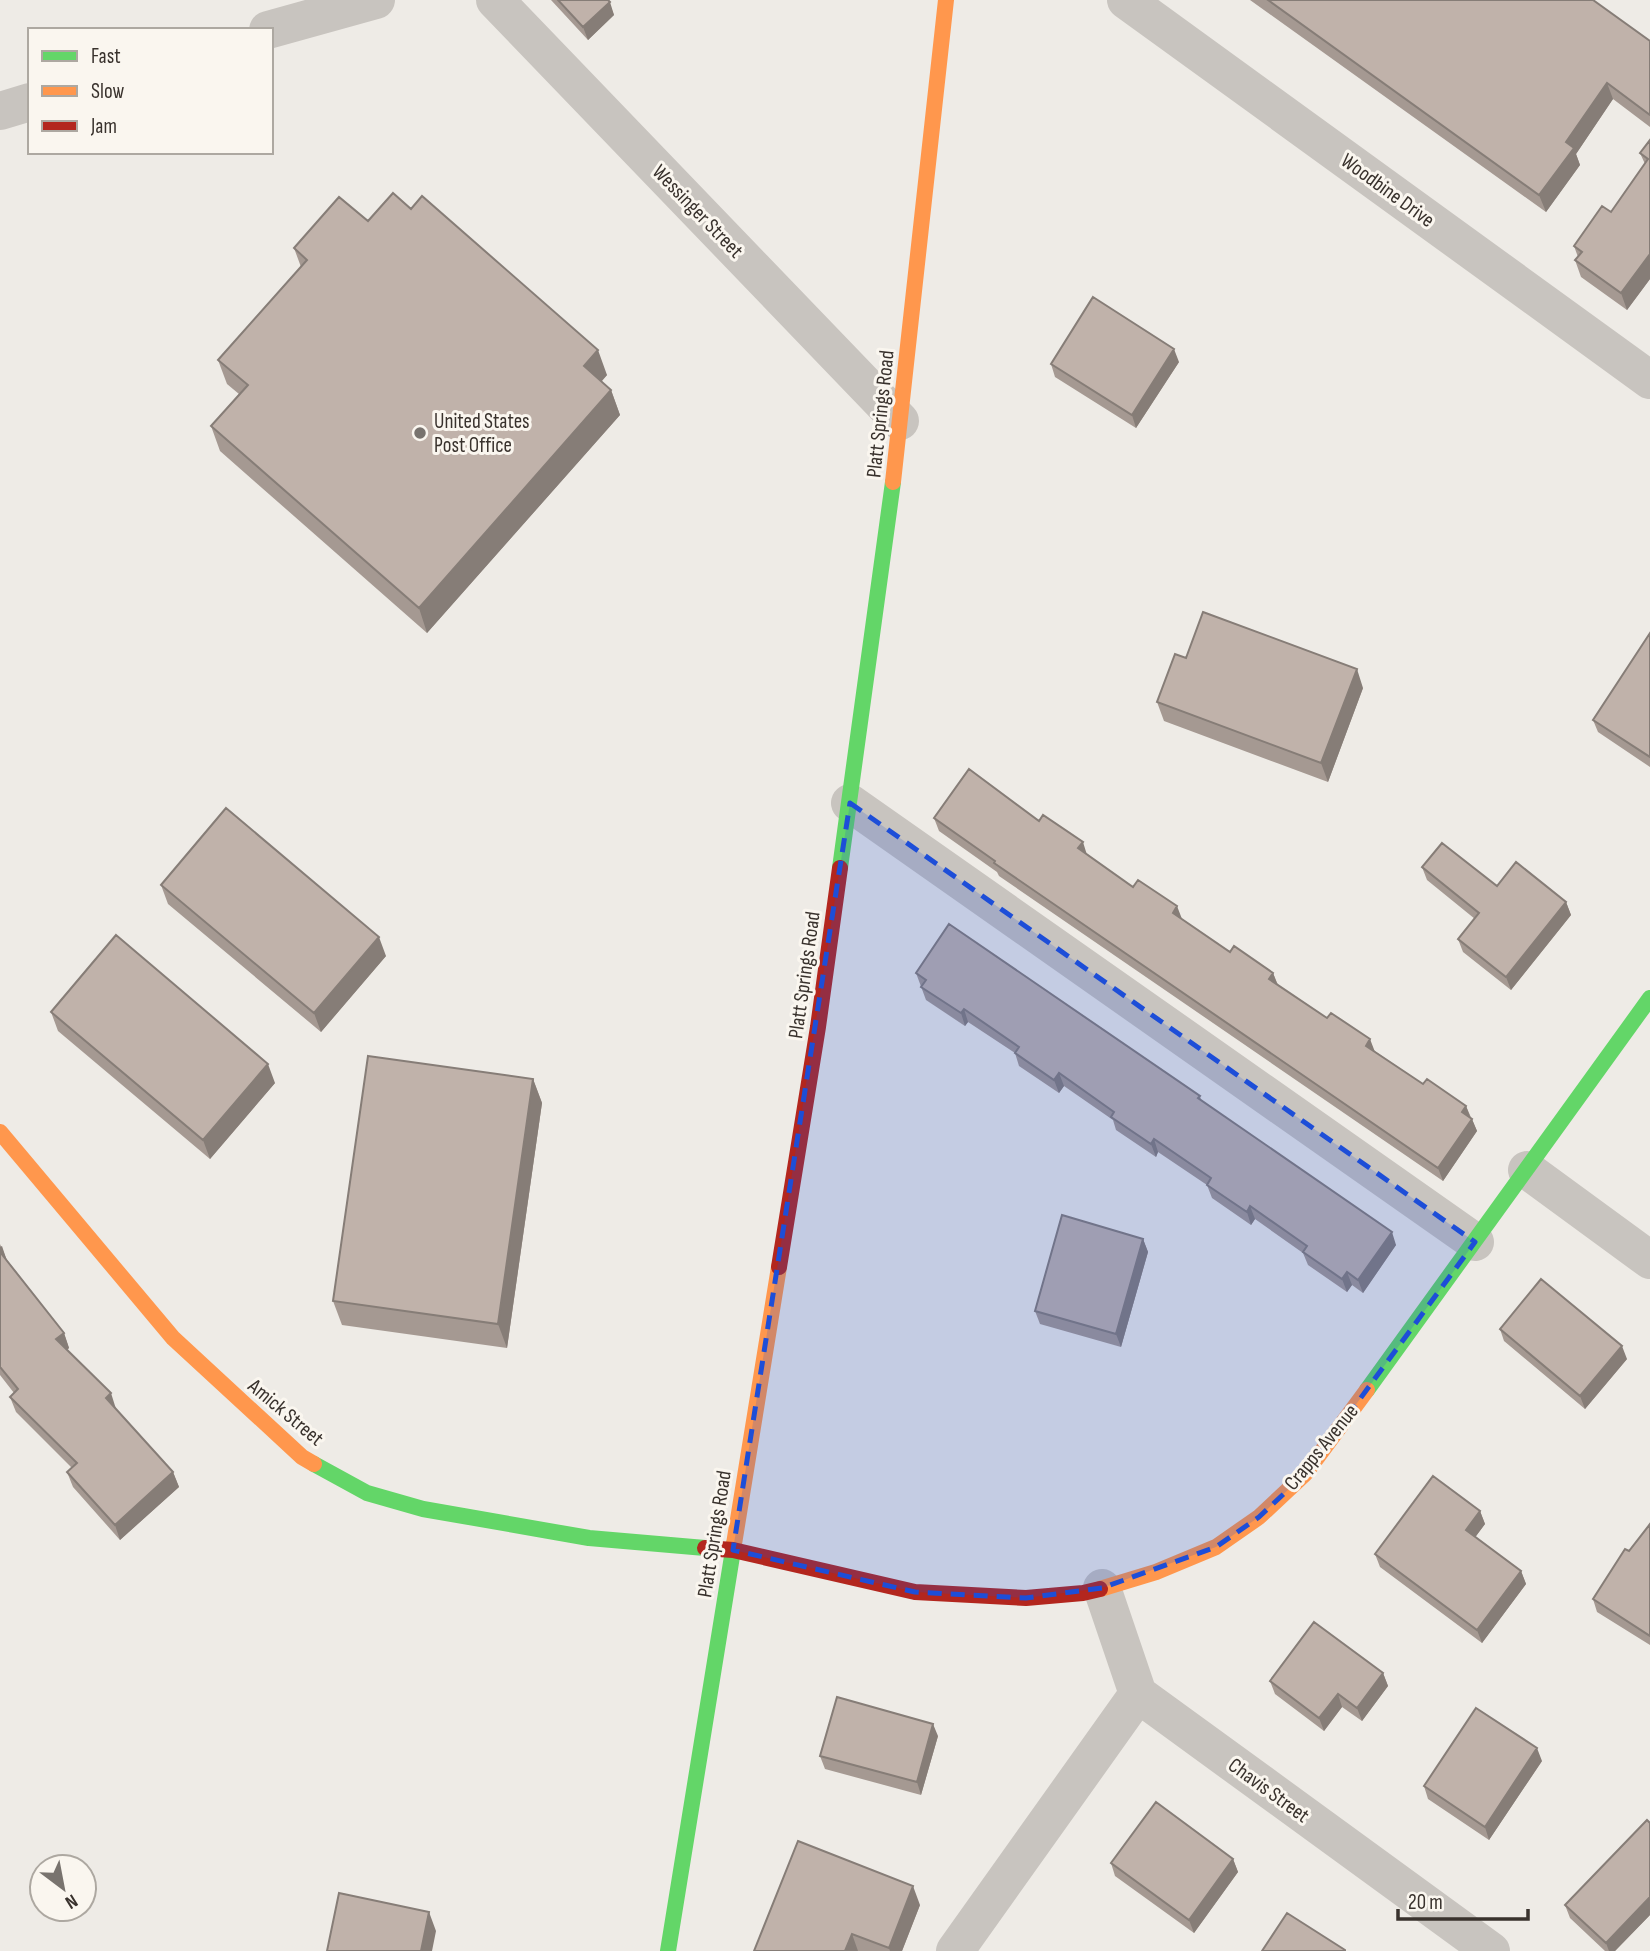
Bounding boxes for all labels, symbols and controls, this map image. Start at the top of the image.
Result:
legend [28,28,273,154]
text: Fast [91,44,121,69]
text: Slow [91,79,125,104]
text: Jam [90,114,117,139]
street label: Woodbine Drive [1336,148,1439,233]
street label: Wessinger Street [647,160,748,263]
street label: Platt Springs Road [861,349,900,479]
place label: United States Post Office [434,409,530,458]
marker: United States Post Office [412,425,428,441]
street label: Platt Springs Road [783,910,826,1040]
street label: Amick Street [242,1373,329,1451]
street label: Crapps Avenue [1279,1399,1364,1495]
street label: Platt Springs Road [692,1469,737,1599]
street label: Chavis Street [1223,1753,1314,1828]
north arrow [28,1853,98,1923]
scale bar [1398,1878,1528,1922]
text: N [61,1889,82,1914]
text: 20 m [1408,1890,1443,1915]

